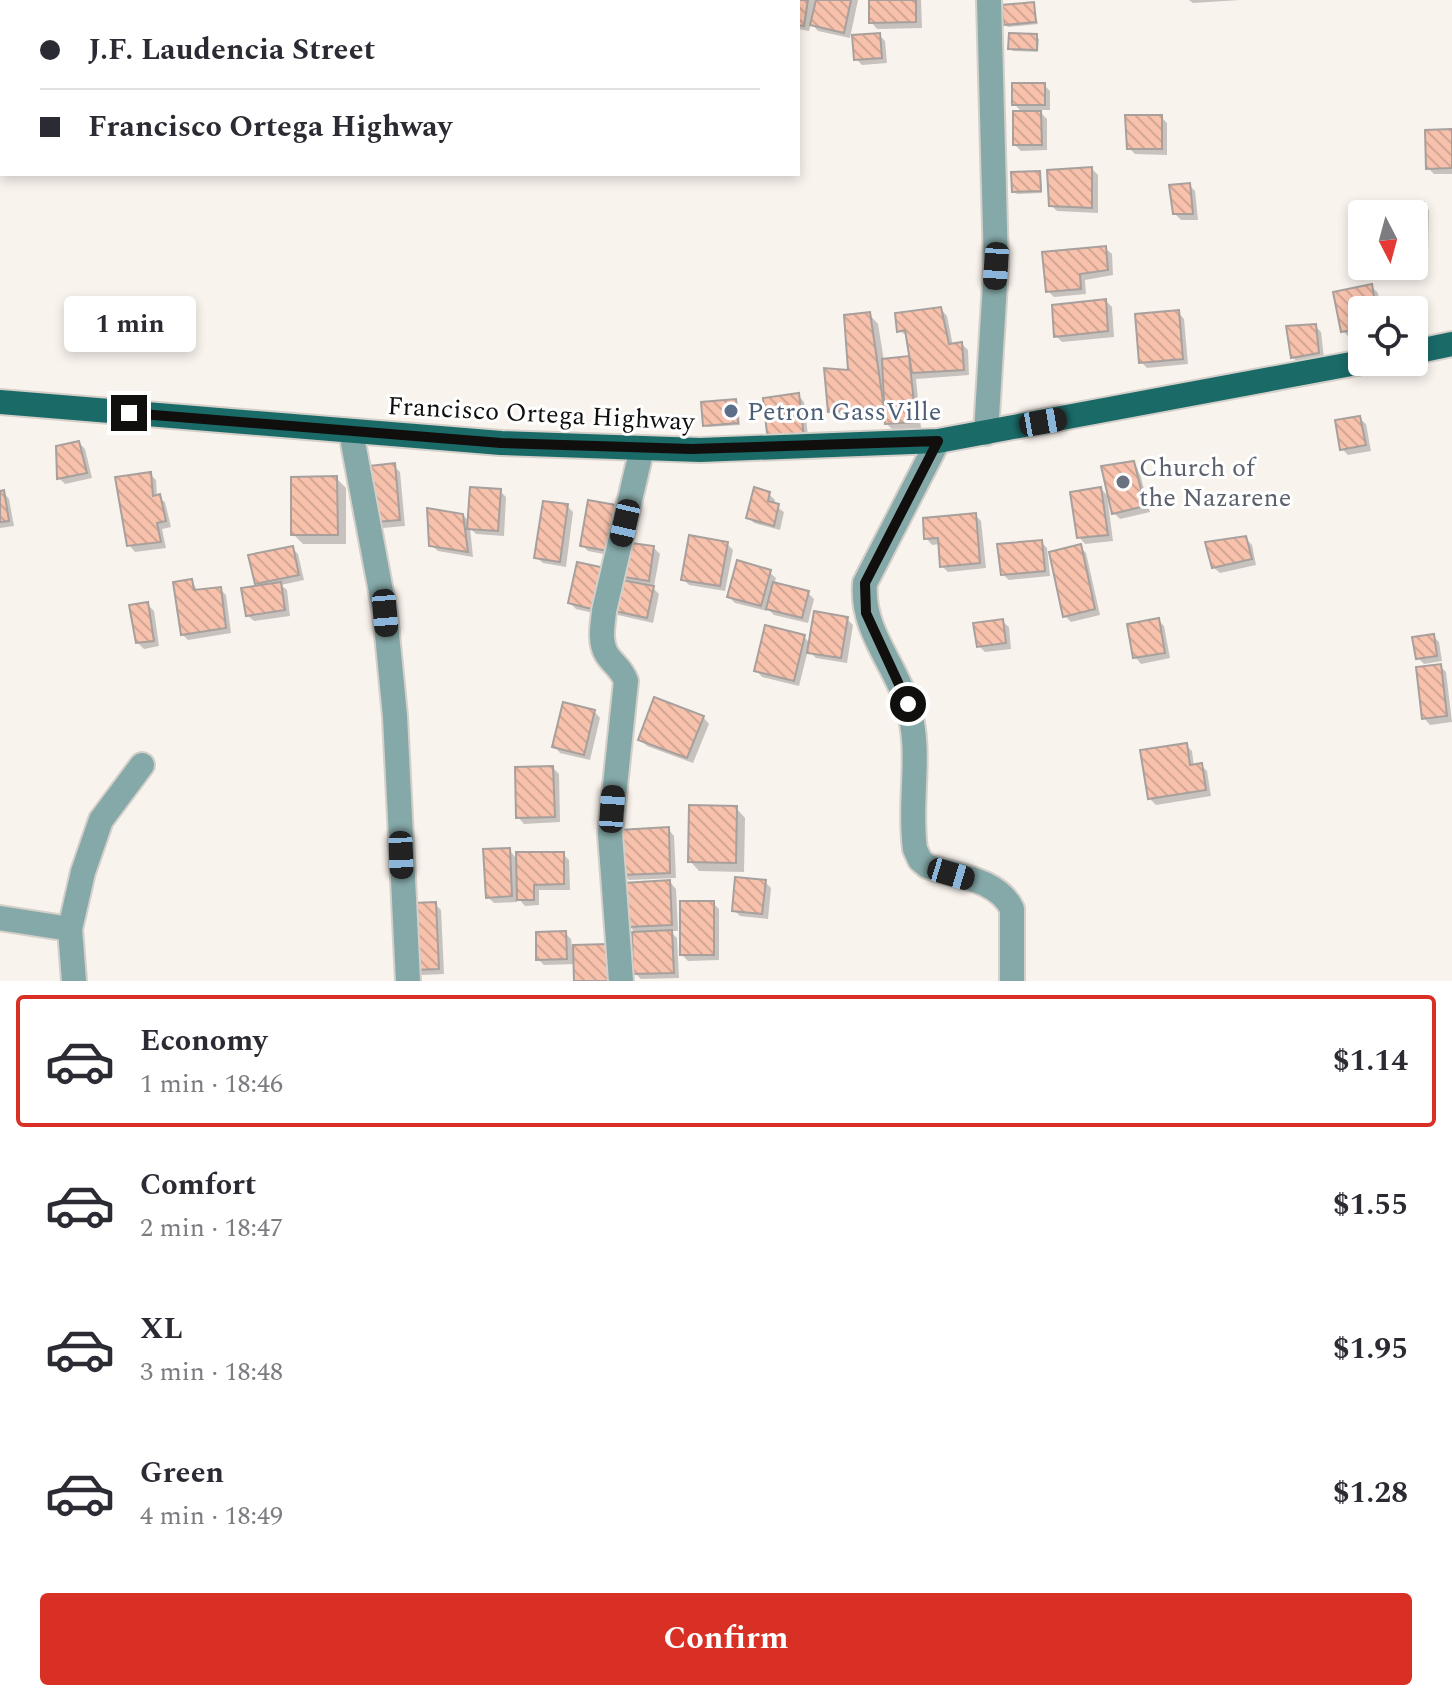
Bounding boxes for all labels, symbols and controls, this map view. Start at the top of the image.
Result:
text: J.F. Laudencia Street [88,27,375,73]
text: Francisco Ortega Highway [88,104,452,150]
north arrow [1348,200,1428,280]
map controls [1348,200,1428,376]
car [982,241,1010,291]
button: locate [1348,296,1428,376]
callout: 1 min [63,297,195,353]
text: 1 min [95,304,165,344]
street label: Francisco Ortega Highway [386,386,697,442]
place label: Petron GassVille [747,392,941,432]
route end [111,395,147,431]
marker: Petron GassVille [722,402,740,420]
car [1017,406,1069,438]
place label: Church of the Nazarene [1139,448,1291,518]
marker: Church of the Nazarene [1114,473,1132,491]
car [608,497,642,549]
car [371,588,399,638]
route start [890,686,926,722]
car [598,784,626,834]
car [388,831,414,879]
car [925,856,977,892]
text: Economy [140,1018,267,1064]
icon: car [44,1025,116,1097]
text: $1.14 [1333,1038,1408,1084]
text: 1 min · 18:46 [140,1064,283,1104]
text: Comfort [140,1162,256,1208]
icon: car [44,1169,116,1241]
text: $1.55 [1333,1182,1408,1228]
text: 2 min · 18:47 [140,1208,283,1248]
text: XL [140,1306,183,1352]
icon: car [44,1313,116,1385]
text: $1.95 [1333,1326,1408,1372]
text: 3 min · 18:48 [140,1352,283,1392]
text: Green [140,1450,224,1496]
icon: car [44,1457,116,1529]
text: $1.28 [1333,1470,1408,1516]
text: 4 min · 18:49 [140,1496,283,1536]
button: Confirm [40,1593,1412,1685]

